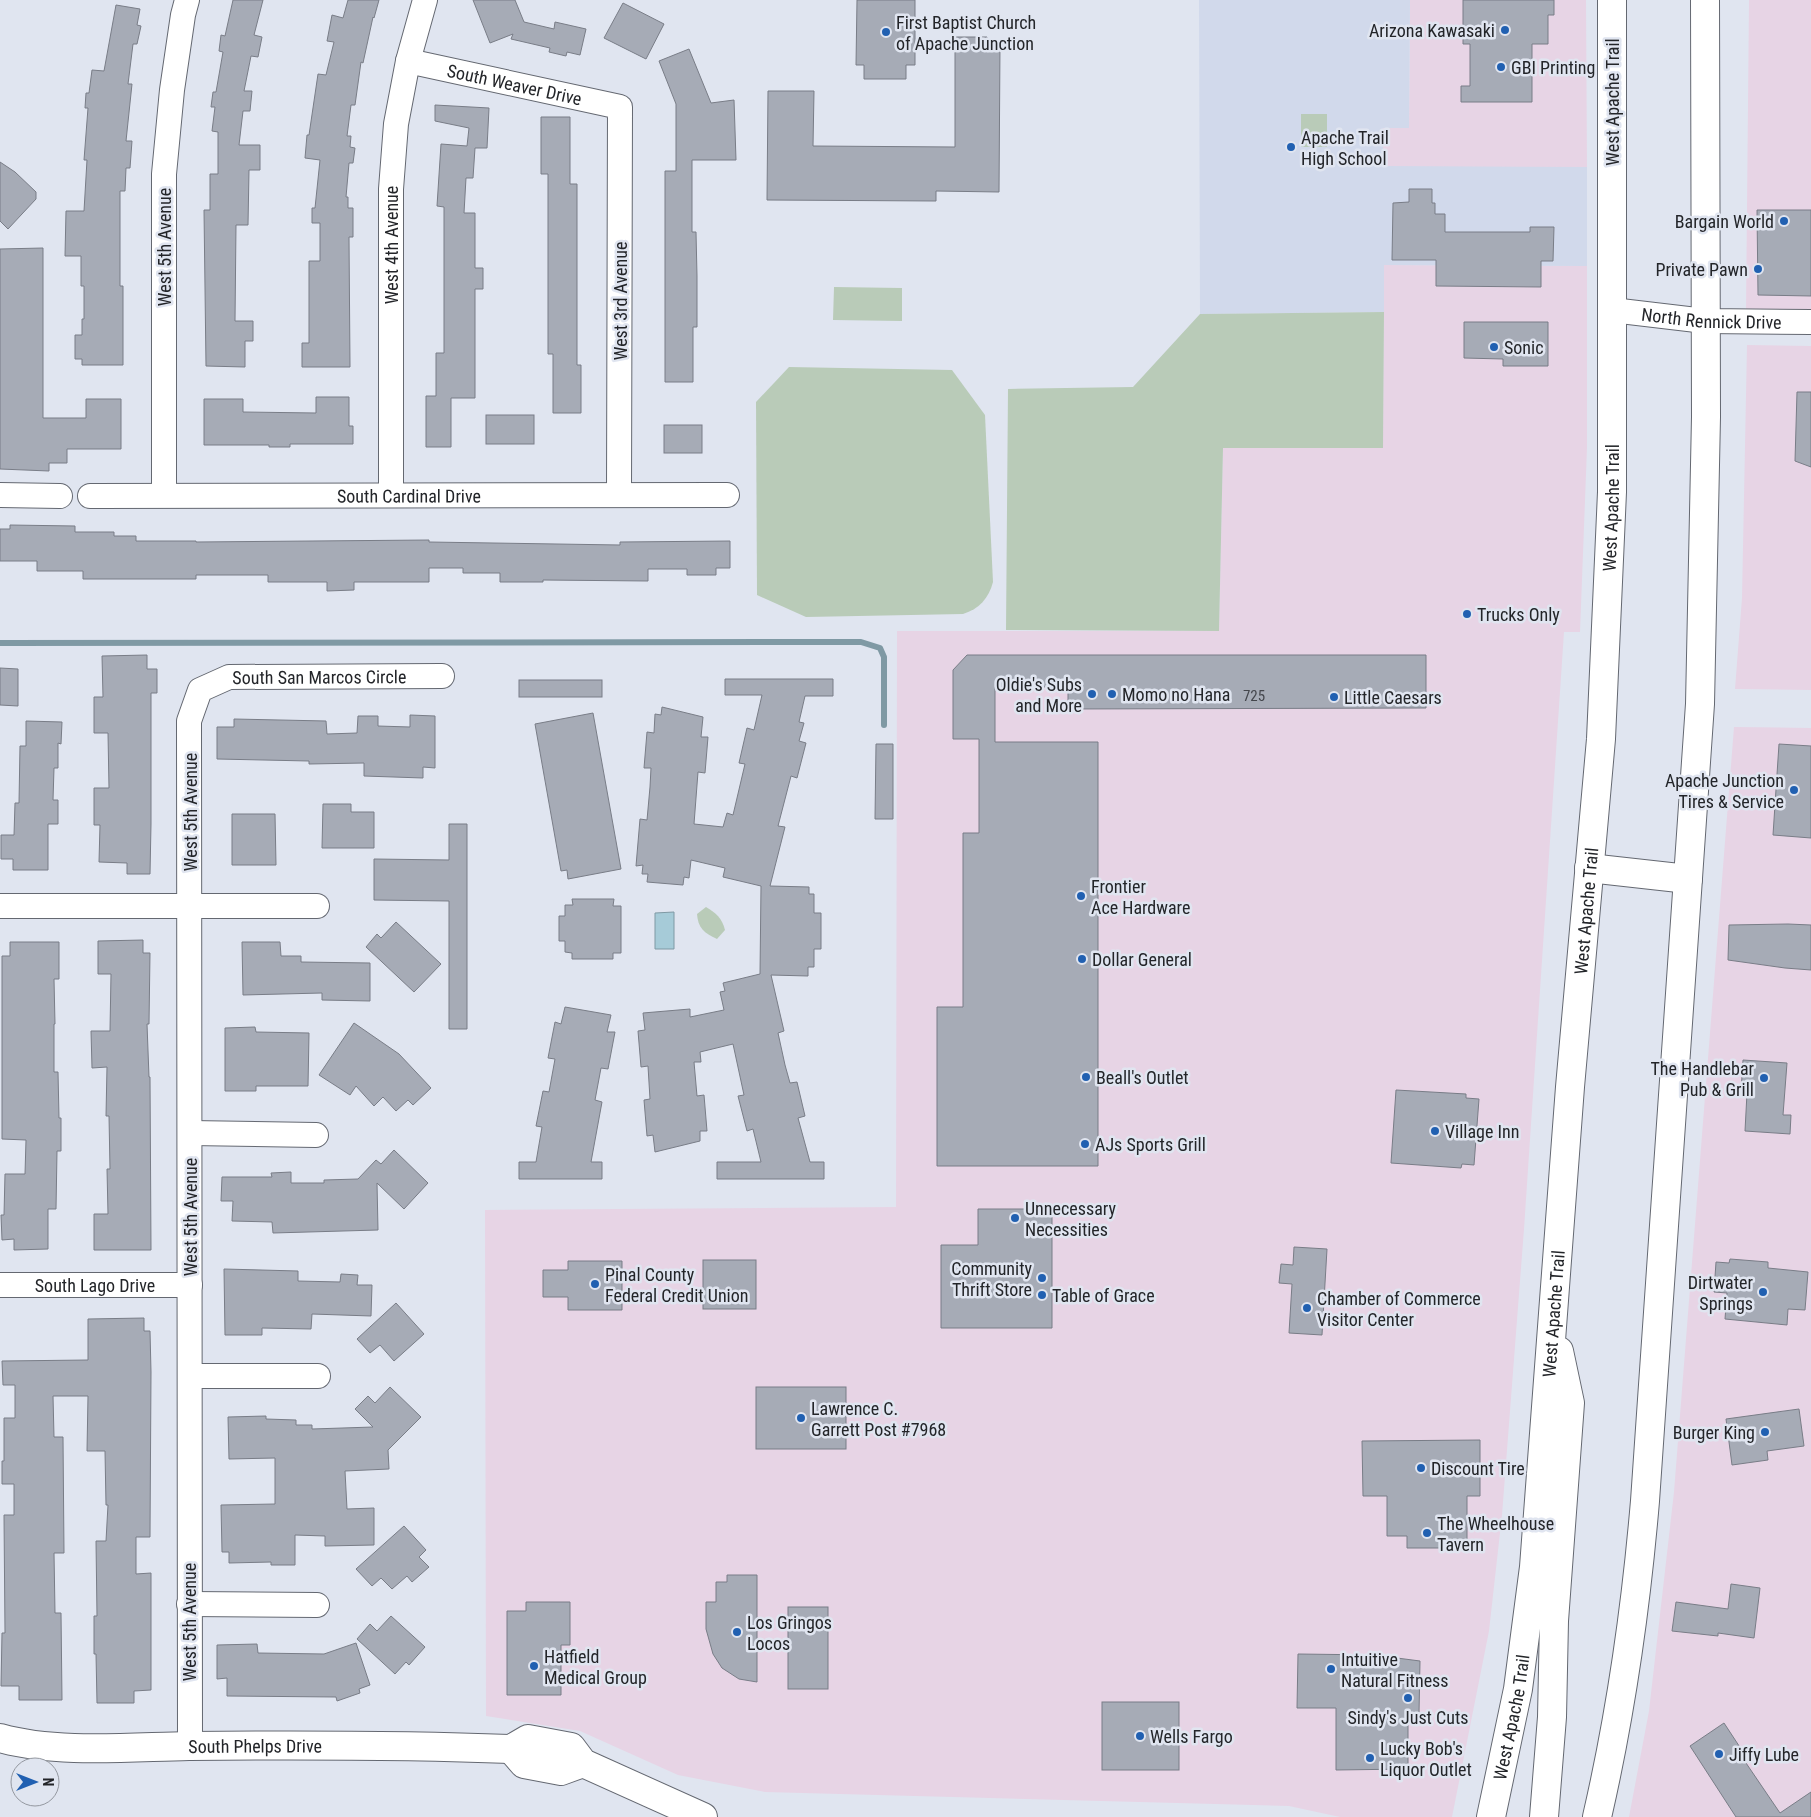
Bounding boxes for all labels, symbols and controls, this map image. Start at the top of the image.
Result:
place label: First Baptist Church of Apache Junction [896,12,1036,54]
place label: Arizona Kawasaki [1369,20,1495,41]
marker: Arizona Kawasaki [1499,24,1511,36]
marker: First Baptist Church of Apache Junction [880,26,892,38]
street label: West Apache Trail [1602,38,1623,166]
place label: GBI Printing [1511,57,1595,78]
street label: South Weaver Drive [445,59,584,109]
marker: GBI Printing [1495,61,1507,73]
place label: Apache Trail High School [1301,127,1389,169]
marker: Apache Trail High School [1285,141,1297,153]
street label: West 4th Avenue [381,186,402,304]
street label: West 5th Avenue [154,188,175,306]
place label: Bargain World [1675,211,1774,232]
marker: Bargain World [1778,215,1790,227]
street label: West 3rd Avenue [610,242,631,360]
place label: Private Pawn [1655,259,1748,280]
marker: Private Pawn [1752,263,1764,275]
street label: North Rennick Drive [1640,303,1782,332]
place label: Sonic [1504,337,1544,358]
marker: Sonic [1488,341,1500,353]
street label: West Apache Trail [1598,444,1623,572]
street label: South Cardinal Drive [337,485,481,506]
place label: Trucks Only [1477,604,1560,625]
marker: Trucks Only [1461,608,1473,620]
street label: South San Marcos Circle [232,666,406,687]
place label: Oldie's Subs and More [996,674,1082,716]
place label: Momo no Hana [1122,684,1230,705]
house number: 725 [1243,687,1265,705]
place label: Little Caesars [1344,687,1442,708]
marker: Oldie's Subs and More [1086,688,1098,700]
marker: Momo no Hana [1106,688,1118,700]
marker: Little Caesars [1328,691,1340,703]
street label: West 5th Avenue [180,753,201,871]
place label: Apache Junction Tires & Service [1665,770,1784,812]
marker: Apache Junction Tires & Service [1788,784,1800,796]
street label: West Apache Trail [1570,846,1602,975]
place label: Frontier Ace Hardware [1091,876,1190,918]
marker: Frontier Ace Hardware [1075,890,1087,902]
place label: Dollar General [1092,949,1192,970]
marker: Dollar General [1076,953,1088,965]
place label: The Handlebar Pub & Grill [1650,1058,1755,1100]
place label: Beall's Outlet [1096,1067,1189,1088]
marker: Beall's Outlet [1080,1071,1092,1083]
marker: The Handlebar Pub & Grill [1758,1072,1770,1084]
place label: Village Inn [1445,1121,1520,1142]
marker: Village Inn [1429,1125,1441,1137]
place label: AJs Sports Grill [1095,1134,1206,1155]
marker: AJs Sports Grill [1079,1138,1091,1150]
street label: West 5th Avenue [180,1158,201,1276]
place label: Unnecessary Necessities [1025,1198,1116,1240]
marker: Unnecessary Necessities [1009,1212,1021,1224]
street label: West Apache Trail [1538,1249,1568,1378]
place label: Community Thrift Store [951,1258,1033,1300]
place label: Pinal County Federal Credit Union [605,1264,748,1306]
marker: Community Thrift Store [1036,1272,1048,1284]
place label: Dirtwater Springs [1688,1272,1754,1314]
street label: South Lago Drive [35,1275,155,1296]
marker: Pinal County Federal Credit Union [589,1278,601,1290]
place label: Table of Grace [1052,1285,1155,1306]
marker: Dirtwater Springs [1757,1286,1769,1298]
place label: Chamber of Commerce Visitor Center [1317,1288,1481,1330]
marker: Table of Grace [1036,1289,1048,1301]
marker: Chamber of Commerce Visitor Center [1301,1302,1313,1314]
place label: Lawrence C. Garrett Post #7968 [811,1398,946,1440]
marker: Lawrence C. Garrett Post #7968 [795,1412,807,1424]
place label: Burger King [1673,1422,1755,1443]
marker: Burger King [1759,1426,1771,1438]
place label: Discount Tire [1431,1458,1525,1479]
marker: Discount Tire [1415,1462,1427,1474]
place label: The Wheelhouse Tavern [1437,1513,1554,1555]
marker: The Wheelhouse Tavern [1421,1527,1433,1539]
street label: West 5th Avenue [179,1563,200,1681]
place label: Los Gringos Locos [747,1612,832,1654]
marker: Los Gringos Locos [731,1626,743,1638]
place label: Hatfield Medical Group [544,1646,647,1688]
place label: Intuitive Natural Fitness [1341,1649,1449,1691]
street label: West Apache Trail [1489,1653,1533,1782]
marker: Hatfield Medical Group [528,1660,540,1672]
marker: Intuitive Natural Fitness [1325,1663,1337,1675]
marker: Sindy's Just Cuts [1402,1692,1414,1704]
place label: Sindy's Just Cuts [1347,1707,1469,1728]
place label: Wells Fargo [1150,1726,1233,1747]
marker: Wells Fargo [1134,1730,1146,1742]
street label: South Phelps Drive [188,1735,322,1757]
place label: Lucky Bob's Liquor Outlet [1380,1738,1472,1780]
place label: Jiffy Lube [1729,1744,1799,1765]
marker: Jiffy Lube [1713,1748,1725,1760]
marker: Lucky Bob's Liquor Outlet [1364,1752,1376,1764]
north arrow [10,1757,60,1807]
text: N [40,1778,56,1786]

